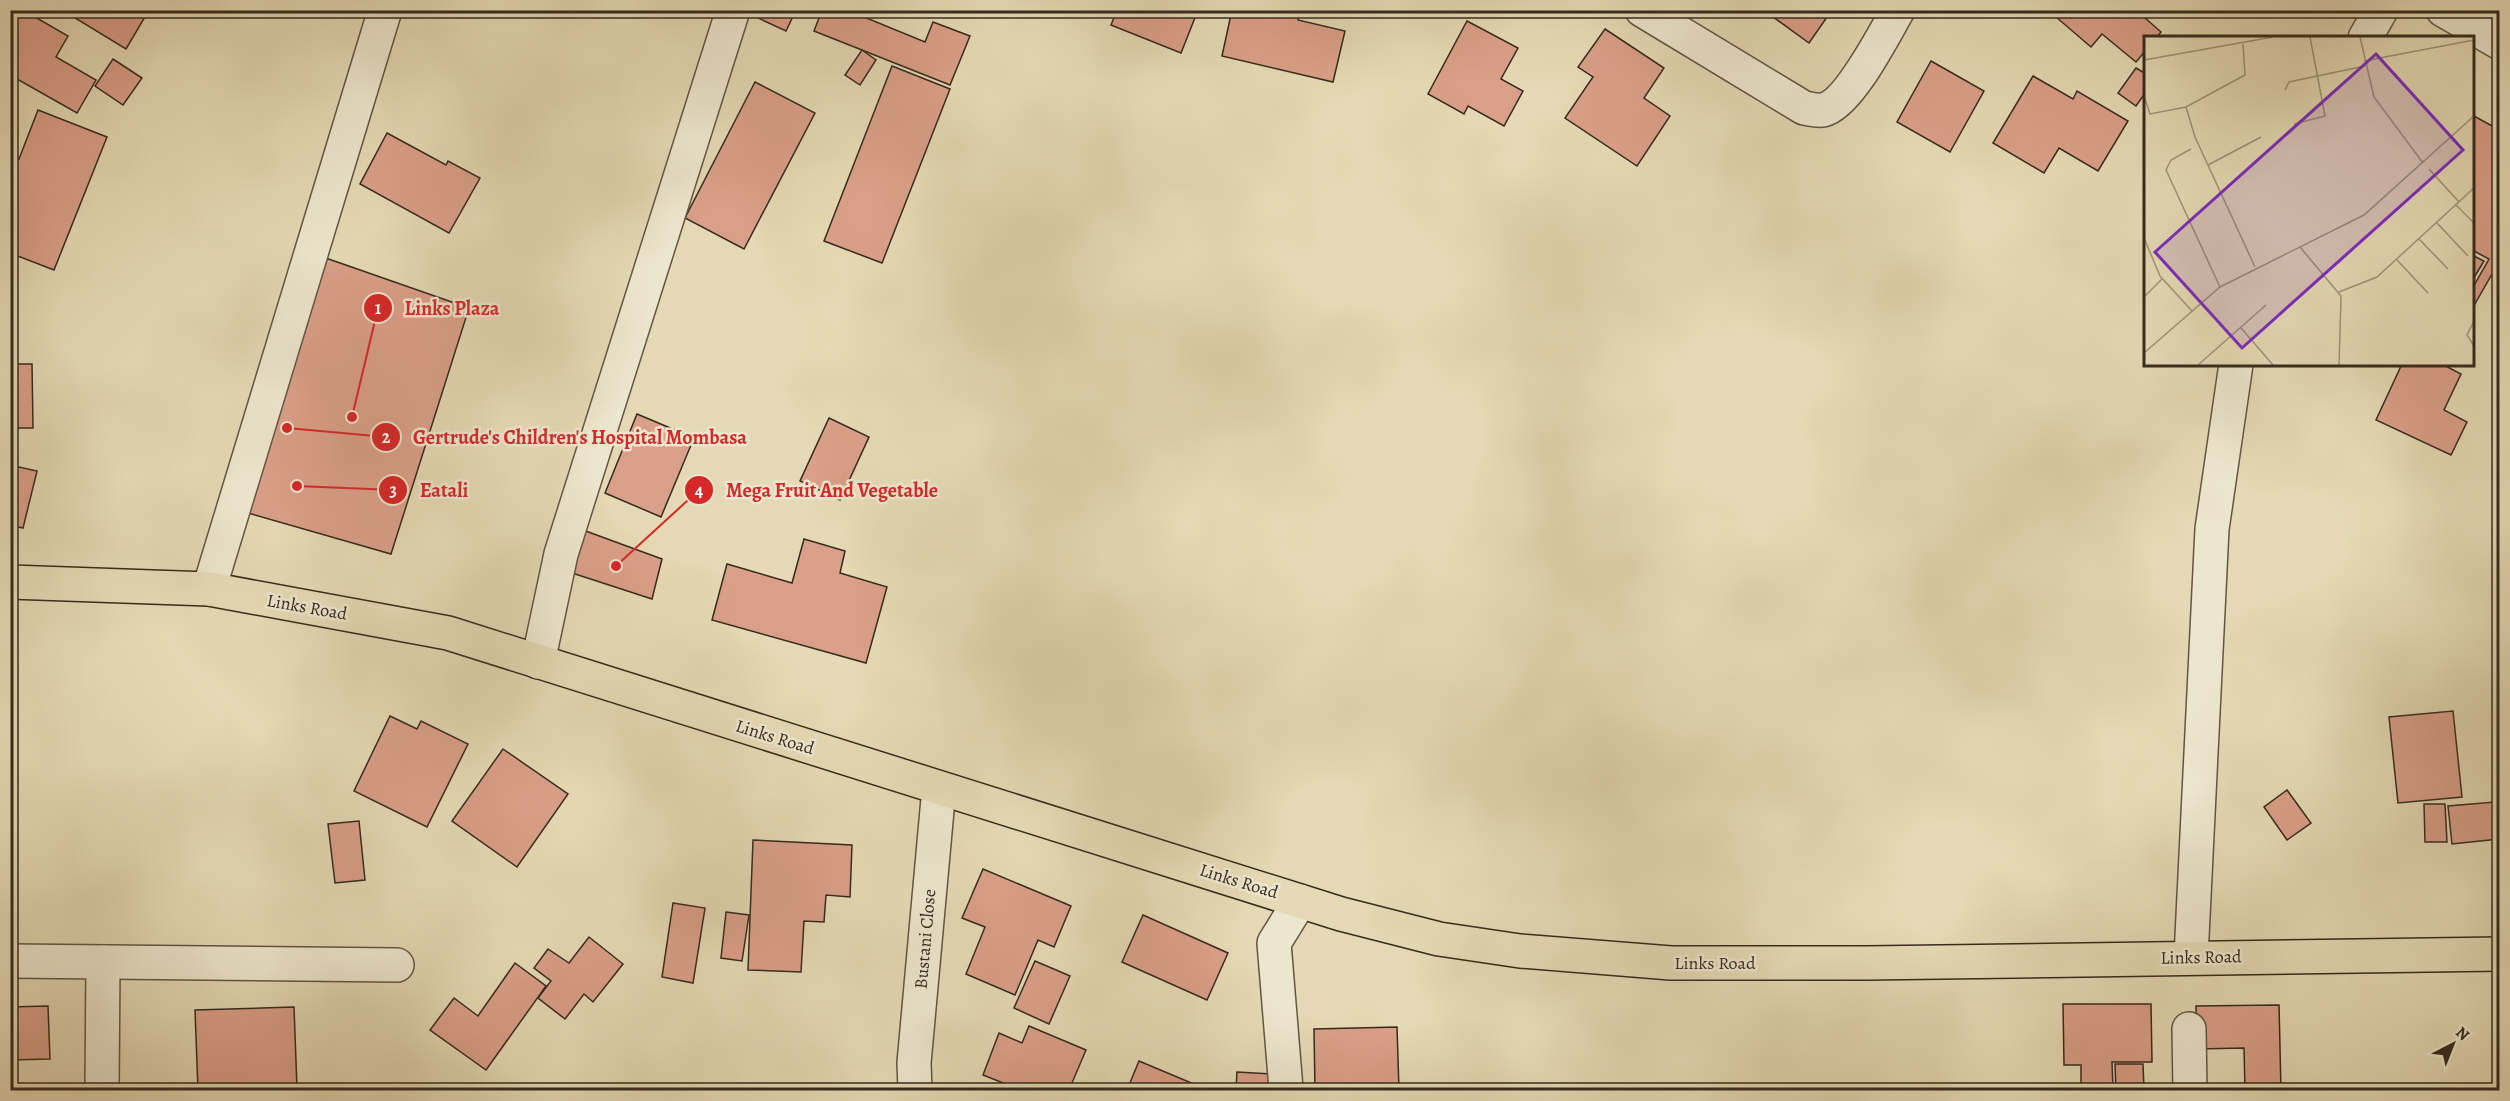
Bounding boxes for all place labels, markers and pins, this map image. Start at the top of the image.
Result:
callout: Links Plaza [363,289,512,327]
callout: Gertrude's Children's Hospital Mombasa [371,418,759,456]
callout: Eatali [378,471,480,509]
callout: Mega Fruit And Vegetable [684,471,950,509]

